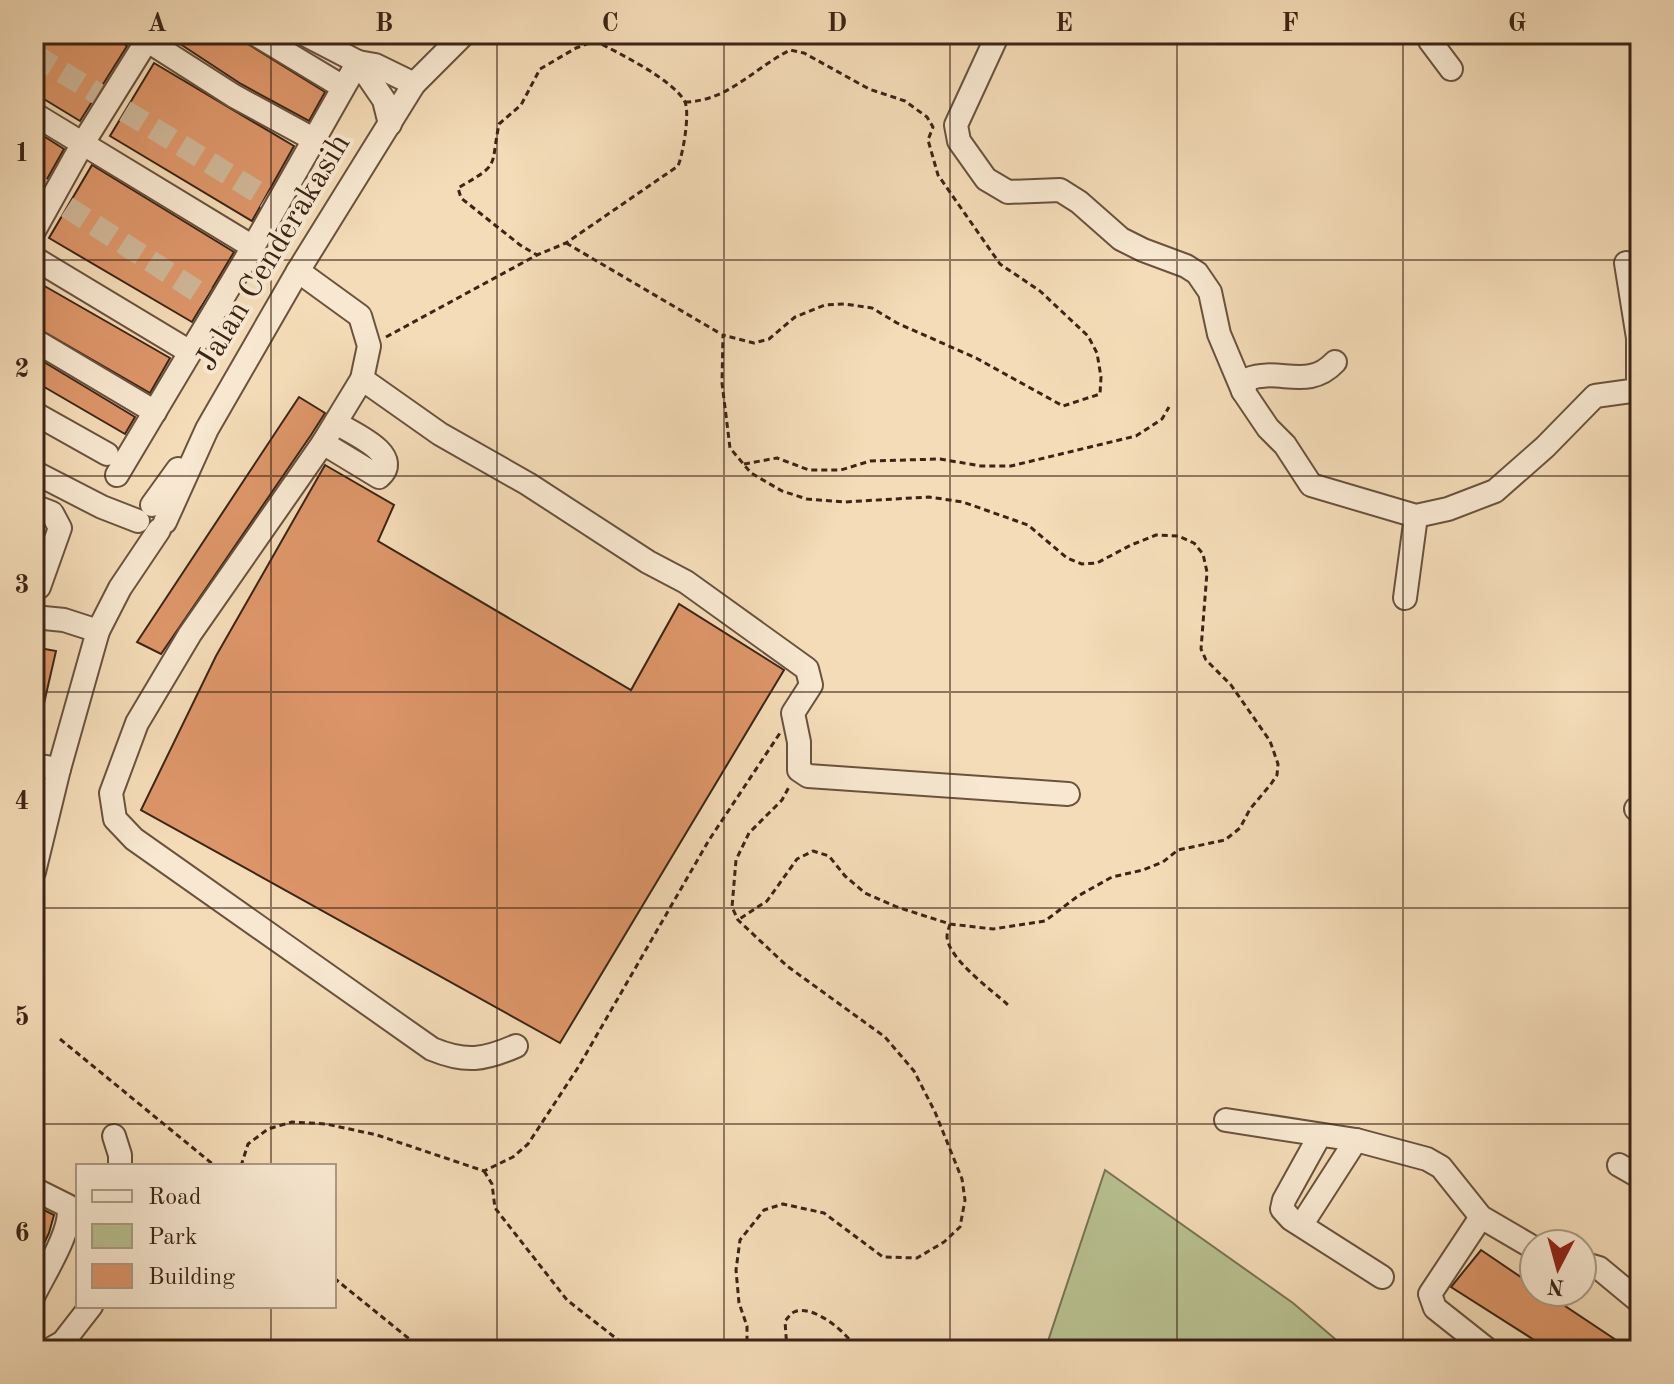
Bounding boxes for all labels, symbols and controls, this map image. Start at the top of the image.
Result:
text: A [147,11,167,37]
text: B [375,11,393,37]
text: C [601,11,619,37]
text: D [827,11,847,37]
text: E [1055,11,1073,37]
text: F [1281,11,1299,37]
text: G [1508,11,1526,37]
street label: Jalan Cenderakasih [191,129,357,377]
text: 1 [14,141,30,167]
text: 2 [14,357,30,383]
text: 3 [14,573,30,599]
text: 4 [14,789,30,815]
text: 5 [14,1005,30,1031]
legend [76,1164,336,1308]
text: Road [148,1186,201,1210]
text: 6 [14,1221,30,1247]
text: Park [148,1226,197,1250]
north arrow [1518,1228,1598,1308]
text: Building [148,1266,235,1290]
text: N [1546,1274,1566,1298]

